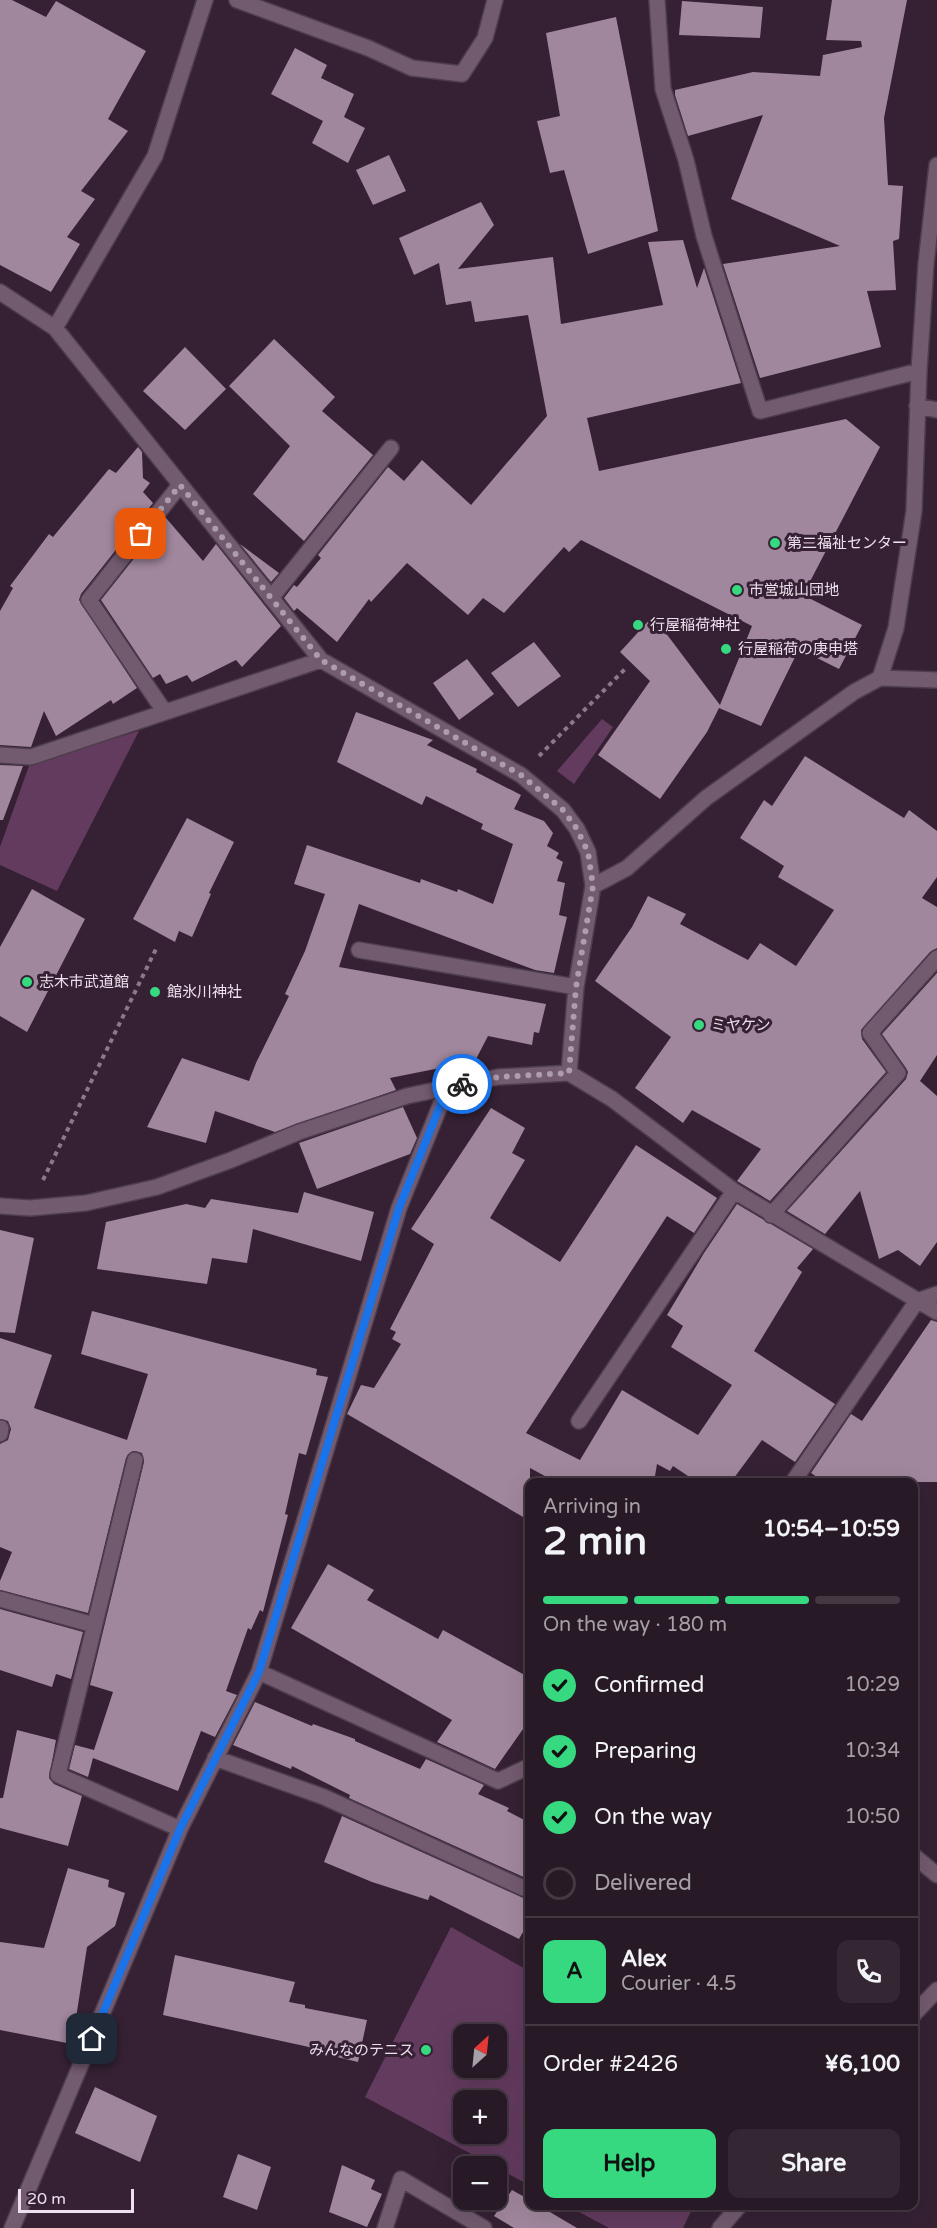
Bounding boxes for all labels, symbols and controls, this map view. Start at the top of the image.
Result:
pin [115,508,166,559]
icon: bag [124,517,157,550]
place label: 第二福祉センター [787,534,907,552]
marker: 第二福祉センター [768,536,782,550]
place label: 市営城山団地 [749,581,839,599]
marker: 市営城山団地 [730,583,744,597]
place label: 行屋稲荷神社 [650,616,740,634]
marker: 行屋稲荷神社 [631,618,645,632]
place label: 行屋稲荷の庚申塔 [738,640,858,658]
marker: 行屋稲荷の庚申塔 [719,642,733,656]
place label: 志木市武道館 [39,973,129,991]
marker: 志木市武道館 [20,975,34,989]
place label: 館氷川神社 [167,983,242,1001]
marker: 館氷川神社 [148,985,162,999]
place label: ミヤケン [711,1016,771,1034]
marker: ミヤケン [692,1018,706,1032]
courier [432,1054,492,1114]
icon: bike [446,1068,479,1101]
text: Arriving in [543,1495,641,1519]
text: 10:54–10:59 [763,1516,900,1542]
text: 2 min [543,1518,647,1565]
text: On the way · 180 m [543,1613,727,1637]
icon: check [543,1669,576,1702]
text: Confirmed [594,1672,704,1698]
text: 10:29 [845,1673,900,1697]
icon: check [543,1735,576,1768]
text: Preparing [594,1738,697,1764]
text: 10:34 [845,1739,900,1763]
icon: check [543,1801,576,1834]
text: On the way [594,1804,712,1830]
text: 10:50 [845,1805,900,1829]
text: Delivered [594,1870,692,1896]
button: phone [837,1940,900,2003]
text: Alex [621,1946,667,1972]
text: A [566,1958,583,1984]
text: Courier · 4.5 [621,1972,736,1996]
pin [66,2013,117,2064]
icon: home [75,2022,108,2055]
north arrow [453,2024,507,2078]
map controls [453,2024,507,2210]
place label: みんなのテニス [309,2041,414,2059]
marker: みんなのテニス [419,2043,433,2057]
text: Order #2426 [543,2051,678,2077]
text: ¥6,100 [825,2051,900,2077]
button: + [453,2090,507,2144]
button: Help [543,2129,716,2198]
button: Share [728,2129,900,2198]
button: − [453,2156,507,2210]
scale bar [18,2186,134,2214]
text: 20 m [27,2189,66,2209]

